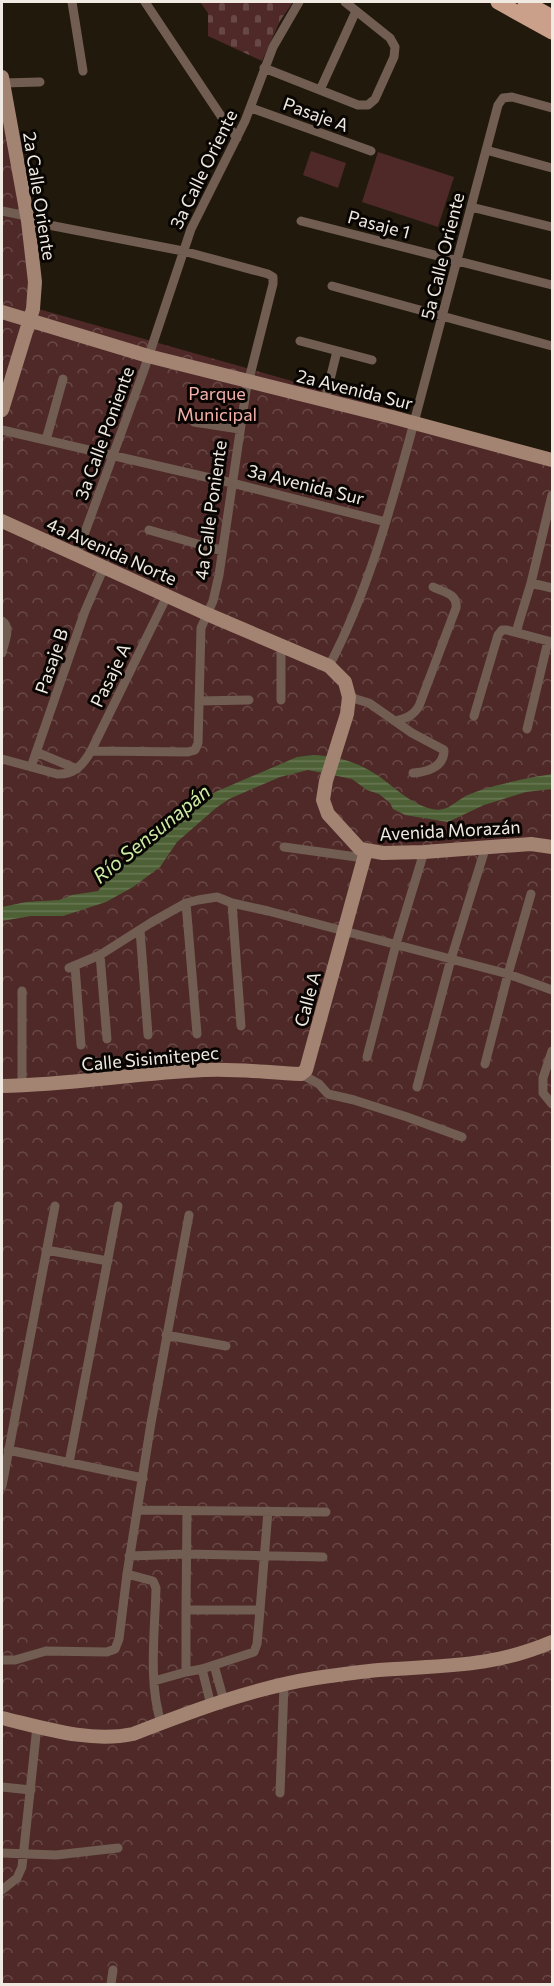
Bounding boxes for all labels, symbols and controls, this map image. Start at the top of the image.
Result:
street label: Pasaje A [280,92,352,136]
street label: 3a Calle Oriente [165,106,241,232]
street label: 2a Calle Oriente [19,130,61,262]
street label: 5a Calle Oriente [416,190,468,322]
street label: Pasaje 1 [345,205,413,243]
street label: 3a Calle Poniente [70,363,138,503]
street label: 2a Avenida Sur [295,364,415,414]
park label: Parque Municipal [177,382,257,425]
street label: 4a Calle Poniente [189,439,231,581]
street label: 3a Avenida Sur [245,459,367,509]
street label: 4a Avenida Norte [43,512,181,590]
street label: Pasaje B [30,626,72,696]
street label: Pasaje A [85,639,135,711]
water label: Río Sensunapán [88,778,214,888]
street label: Avenida Morazán [379,815,521,845]
street label: Calle A [289,969,325,1029]
street label: Calle Sisimitepec [80,1041,220,1075]

